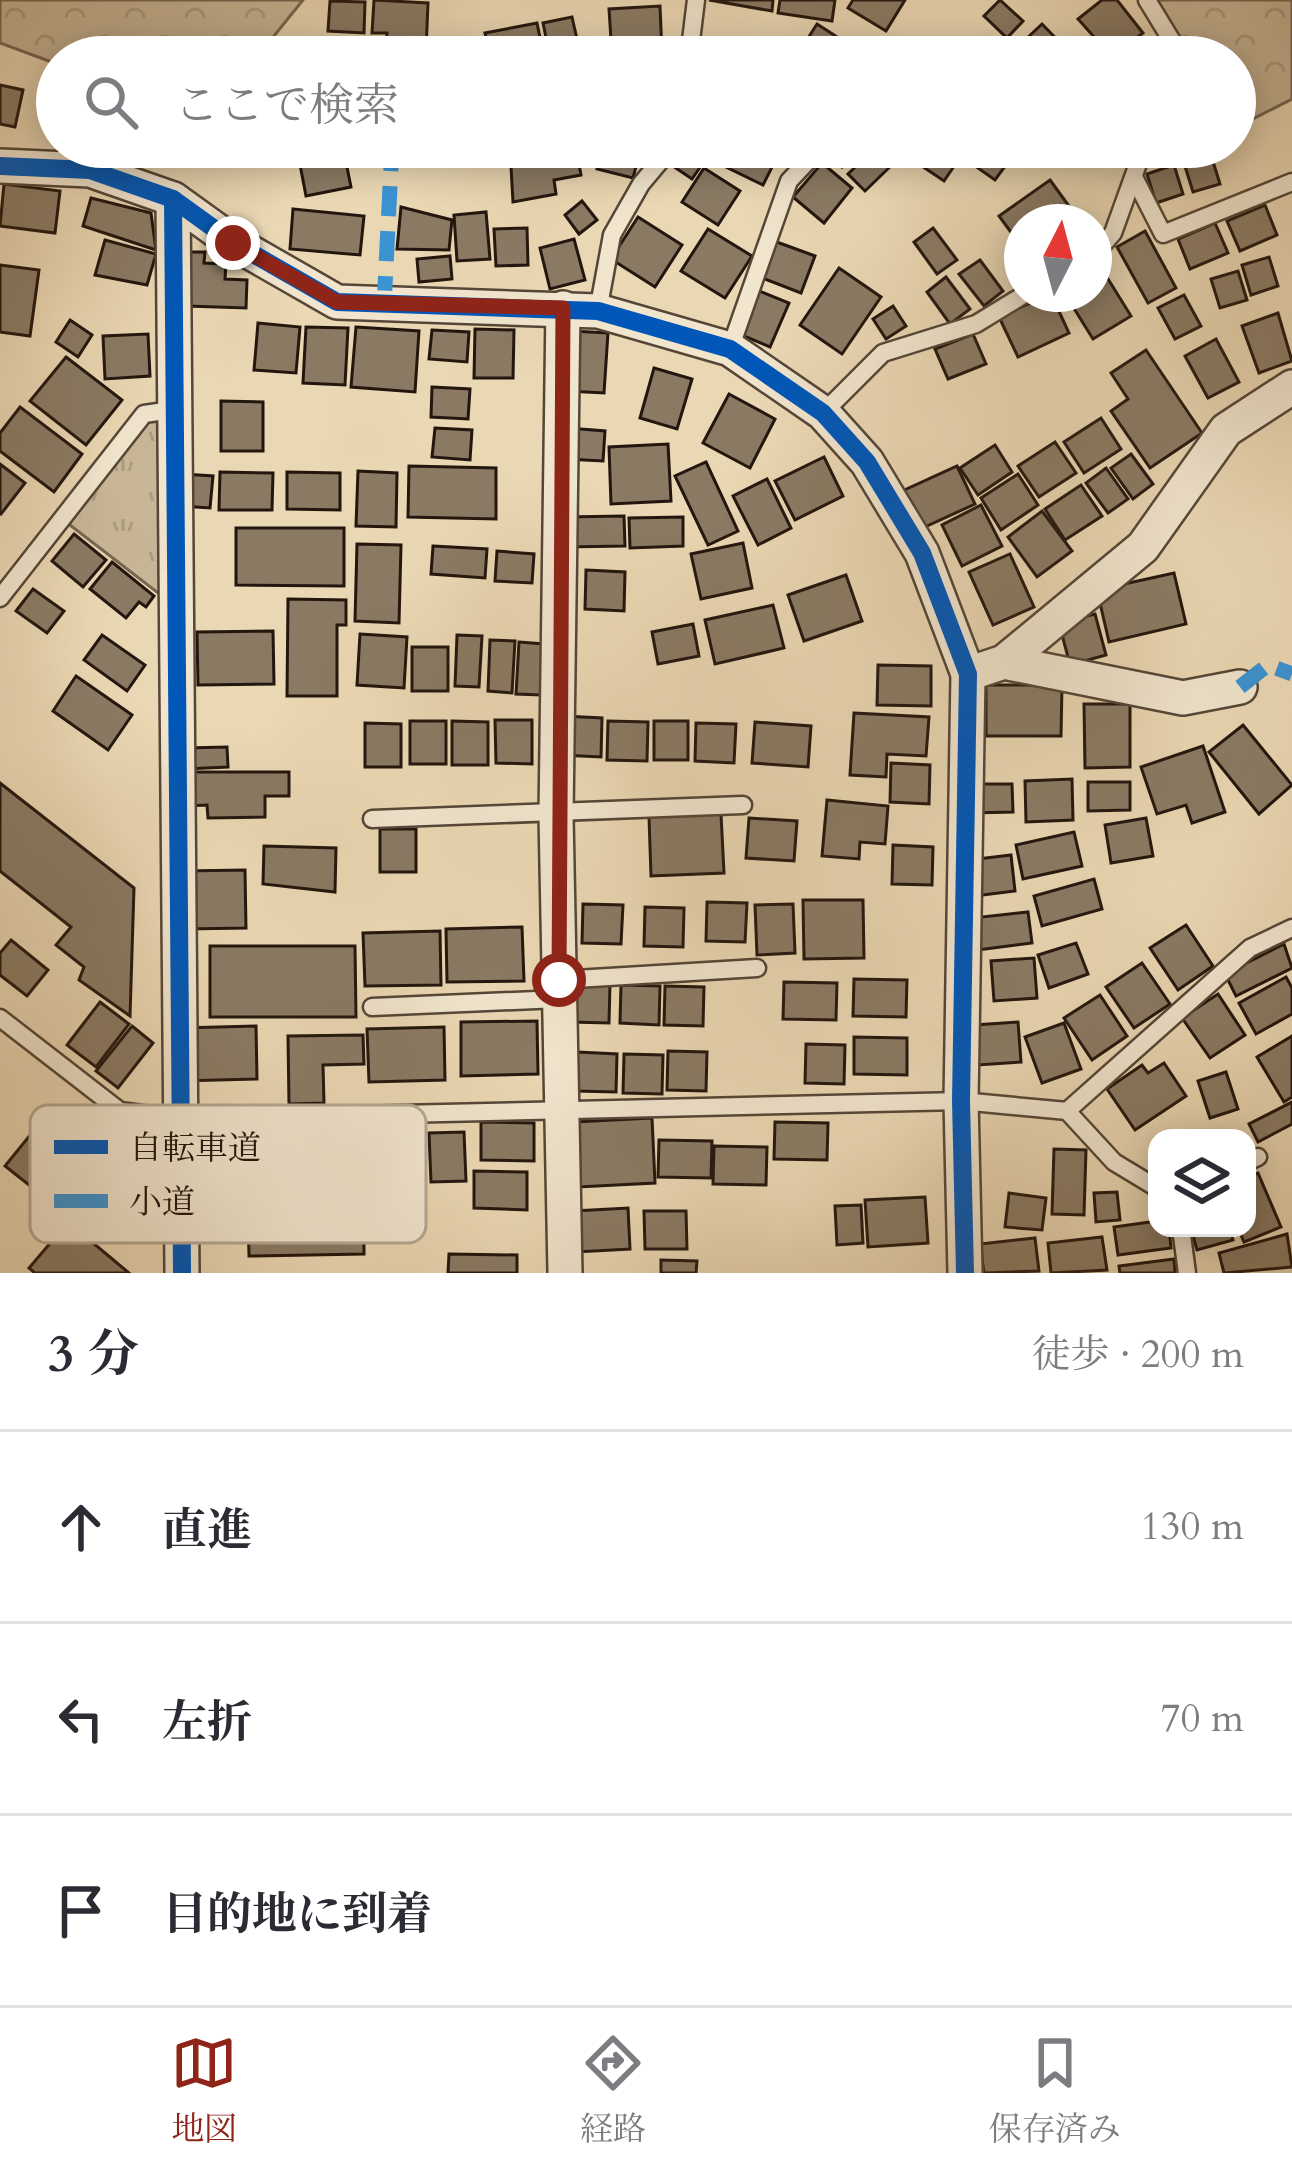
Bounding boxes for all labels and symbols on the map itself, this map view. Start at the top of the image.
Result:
north arrow [1004,204,1112,312]
route end [206,216,260,270]
route start [532,953,586,1007]
legend [30,1105,426,1243]
text: 自転車道 [129,1126,261,1171]
text: 小道 [129,1180,195,1225]

